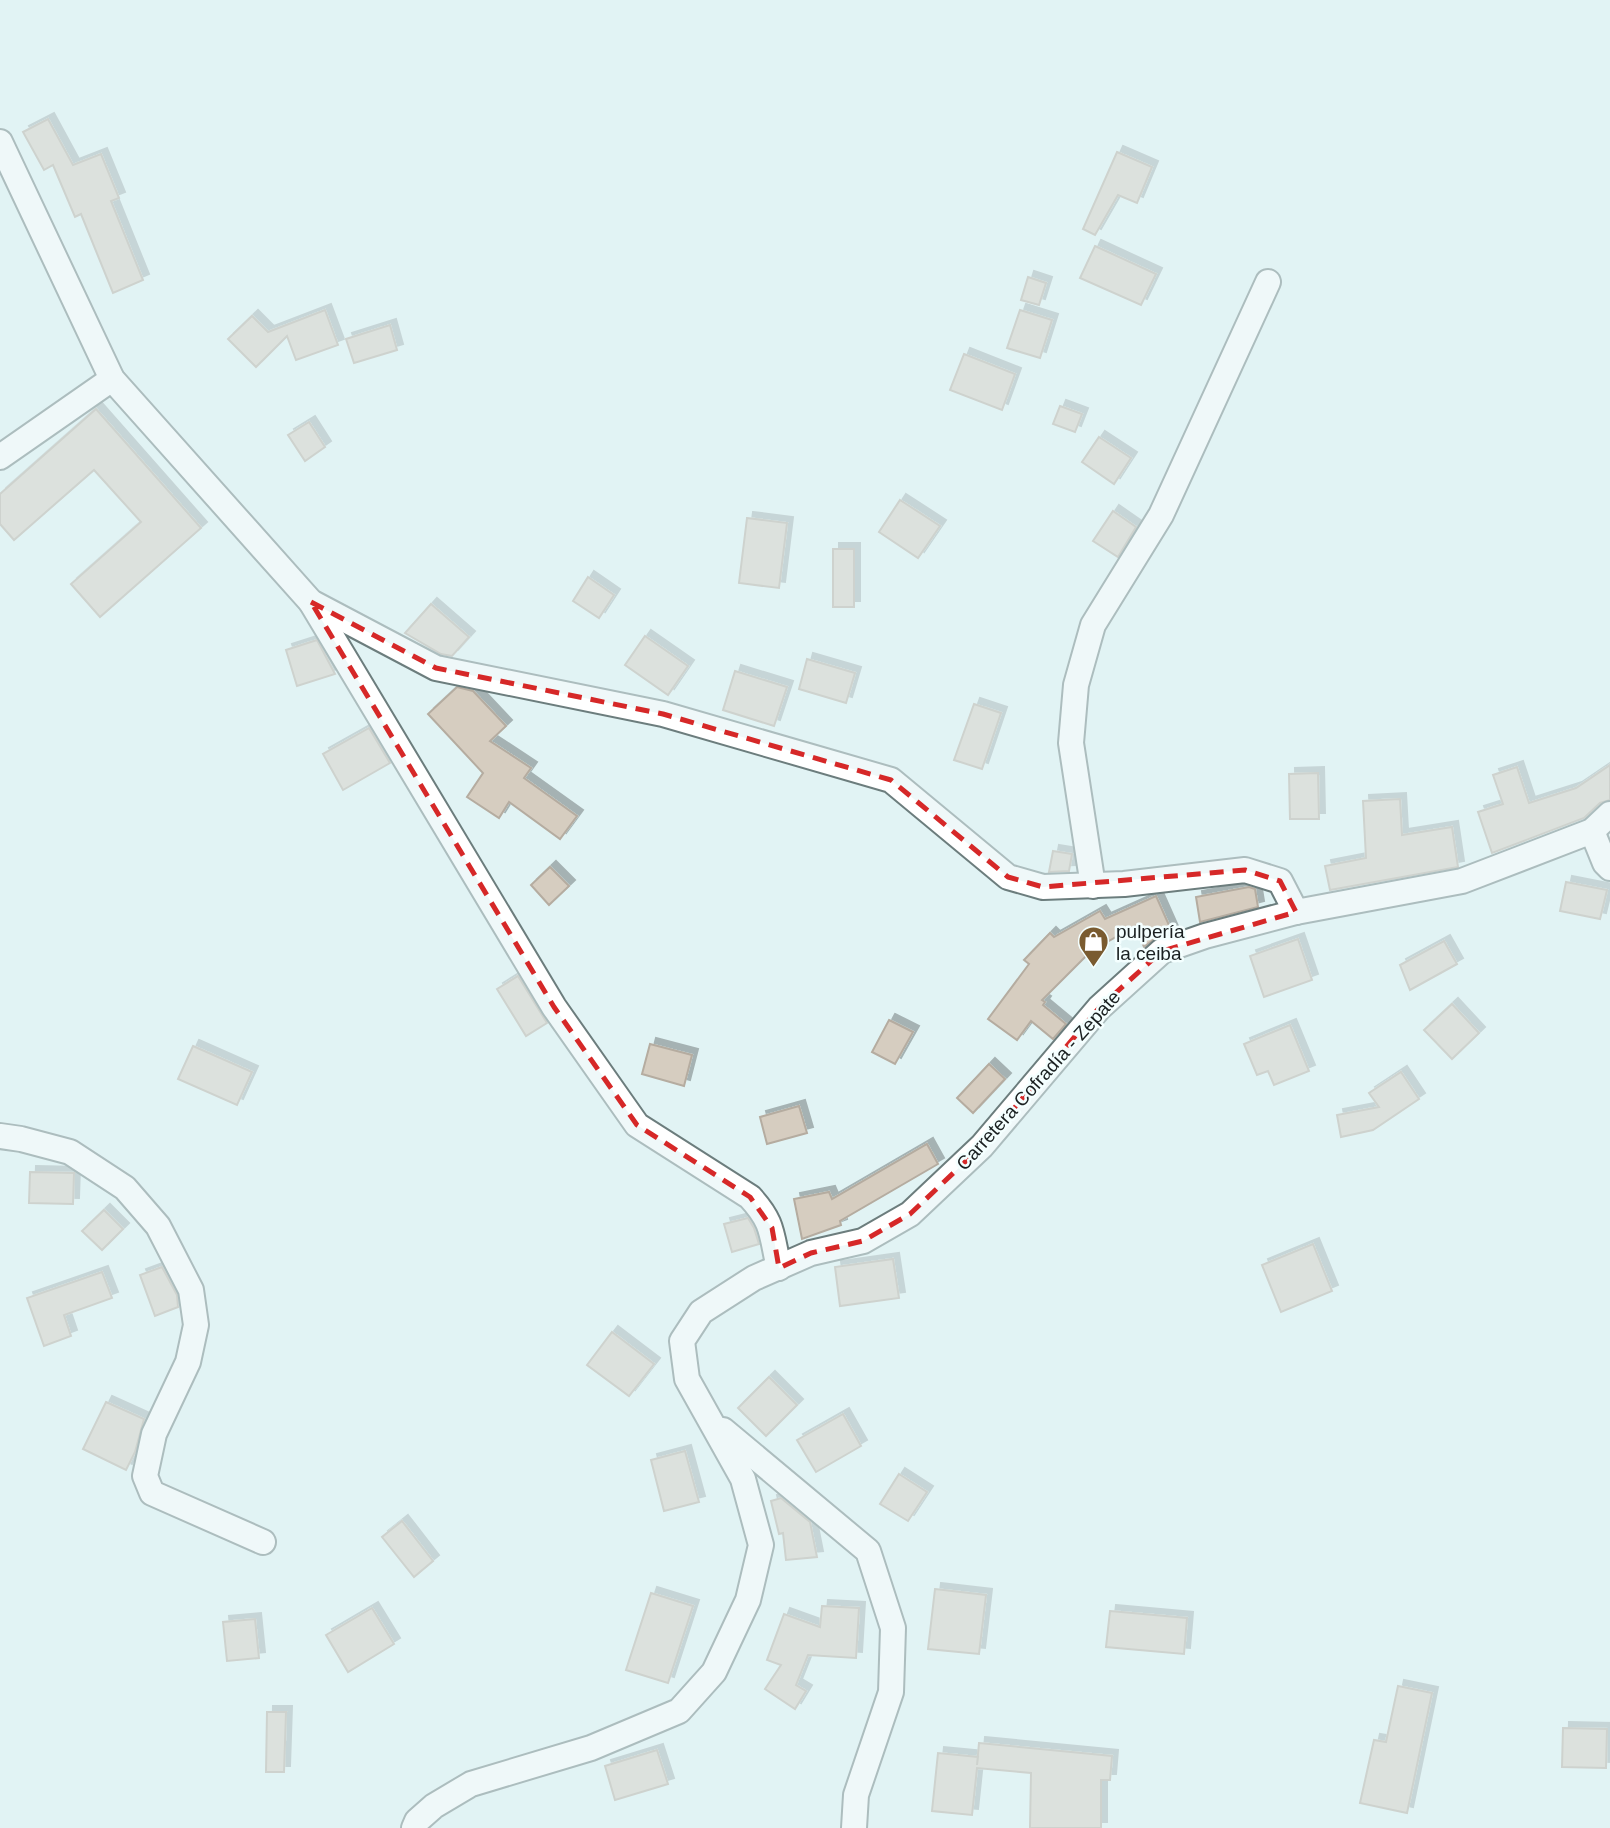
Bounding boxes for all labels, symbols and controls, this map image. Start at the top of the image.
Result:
place label: pulpería la ceiba [1116,921,1185,964]
shop icon: pulpería la ceiba [1076,925,1110,969]
street label: Carretera Cofradía - Zepate [952,986,1125,1174]

